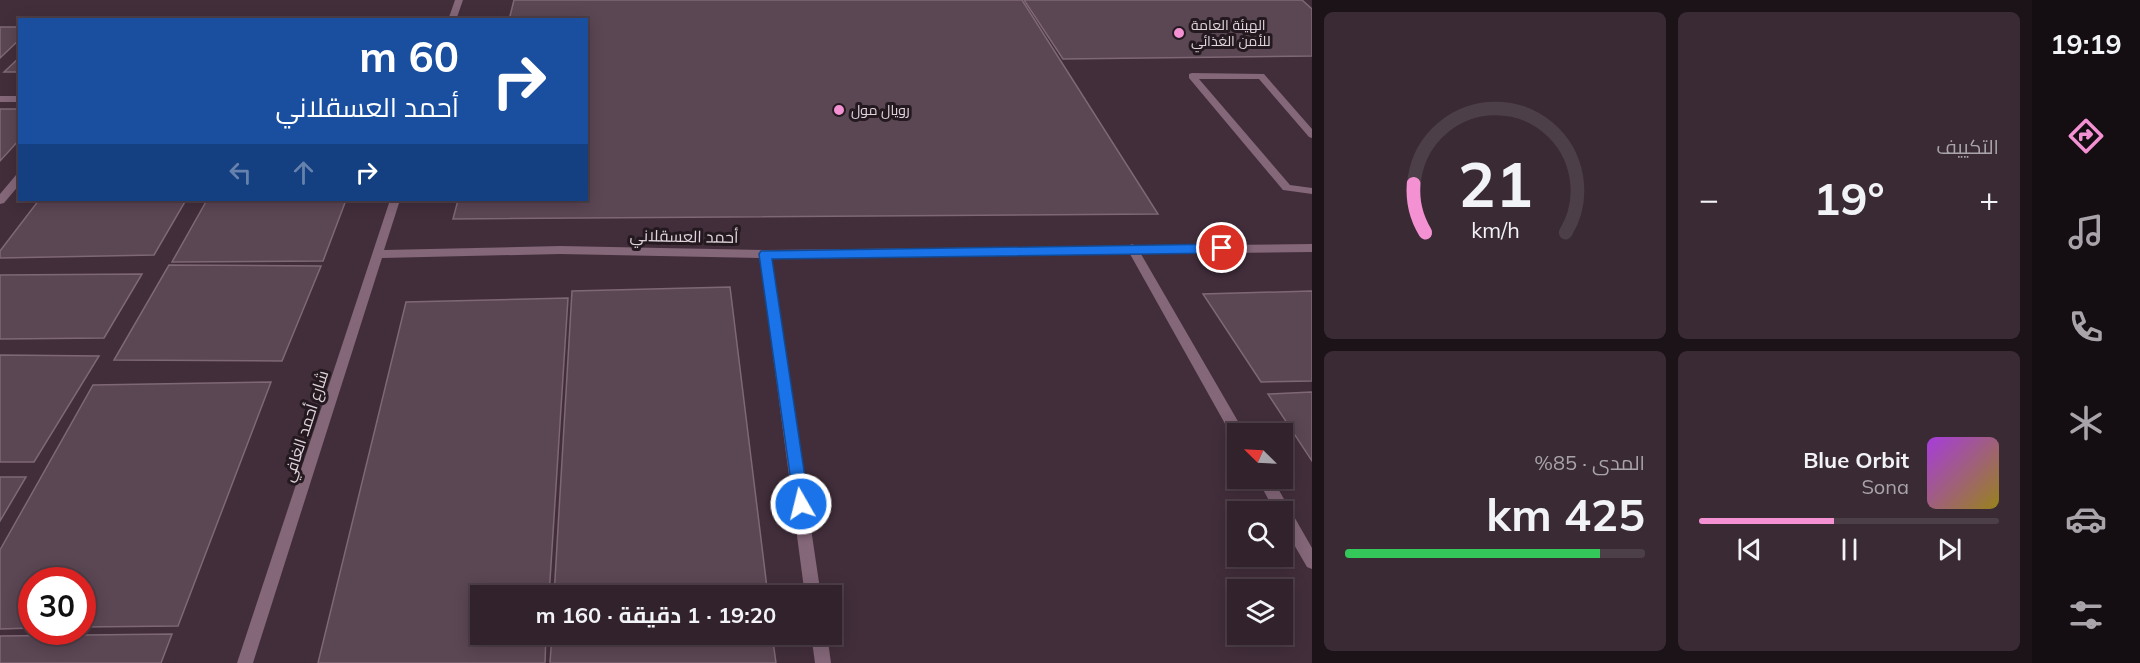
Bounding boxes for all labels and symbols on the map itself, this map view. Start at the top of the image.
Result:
place label: الهيئة العامة للأمن الغذائي [1191,16,1271,53]
marker: الهيئة العامة للأمن الغذائي [1172,26,1186,40]
place label: رويال مول [851,101,910,119]
marker: رويال مول [832,103,846,117]
pin [1196,222,1247,273]
street label: أحمد العسقلاني [629,225,739,251]
street label: شارع أحمد الغافي [278,368,336,486]
north arrow [1227,423,1293,489]
position arrow [769,472,833,536]
speed limit sign: 30 [18,567,96,645]

